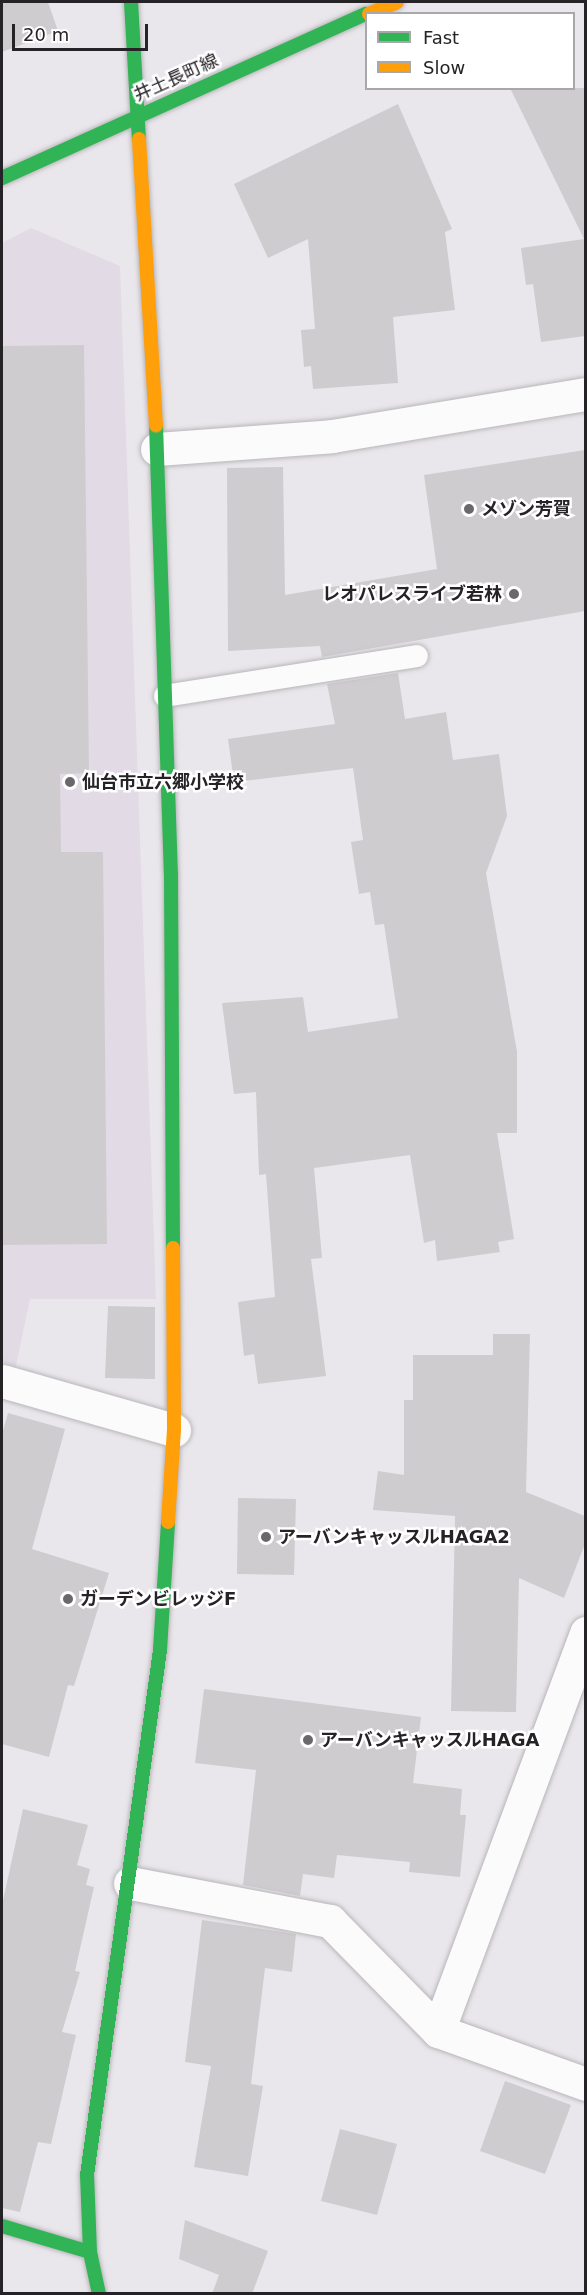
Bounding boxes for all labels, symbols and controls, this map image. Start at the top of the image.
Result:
scale bar [15,12,152,50]
legend [365,12,575,90]
text: 20 m [23,24,69,45]
text: Fast [423,27,459,48]
street label: 井土長町線 [130,50,222,106]
text: Slow [423,57,465,78]
place label: メゾン芳賀 [481,498,571,520]
marker: メゾン芳賀 [462,502,476,516]
place label: レオパレスライブ若林 [322,583,502,605]
marker: レオパレスライブ若林 [507,587,521,601]
place label: 仙台市立六郷小学校 [82,771,244,793]
marker: 仙台市立六郷小学校 [63,775,77,789]
place label: アーバンキャッスルHAGA2 [278,1526,509,1548]
marker: アーバンキャッスルHAGA2 [259,1530,273,1544]
place label: ガーデンビレッジF [80,1588,236,1610]
marker: ガーデンビレッジF [61,1592,75,1606]
place label: アーバンキャッスルHAGA [320,1729,539,1751]
marker: アーバンキャッスルHAGA [301,1733,315,1747]

